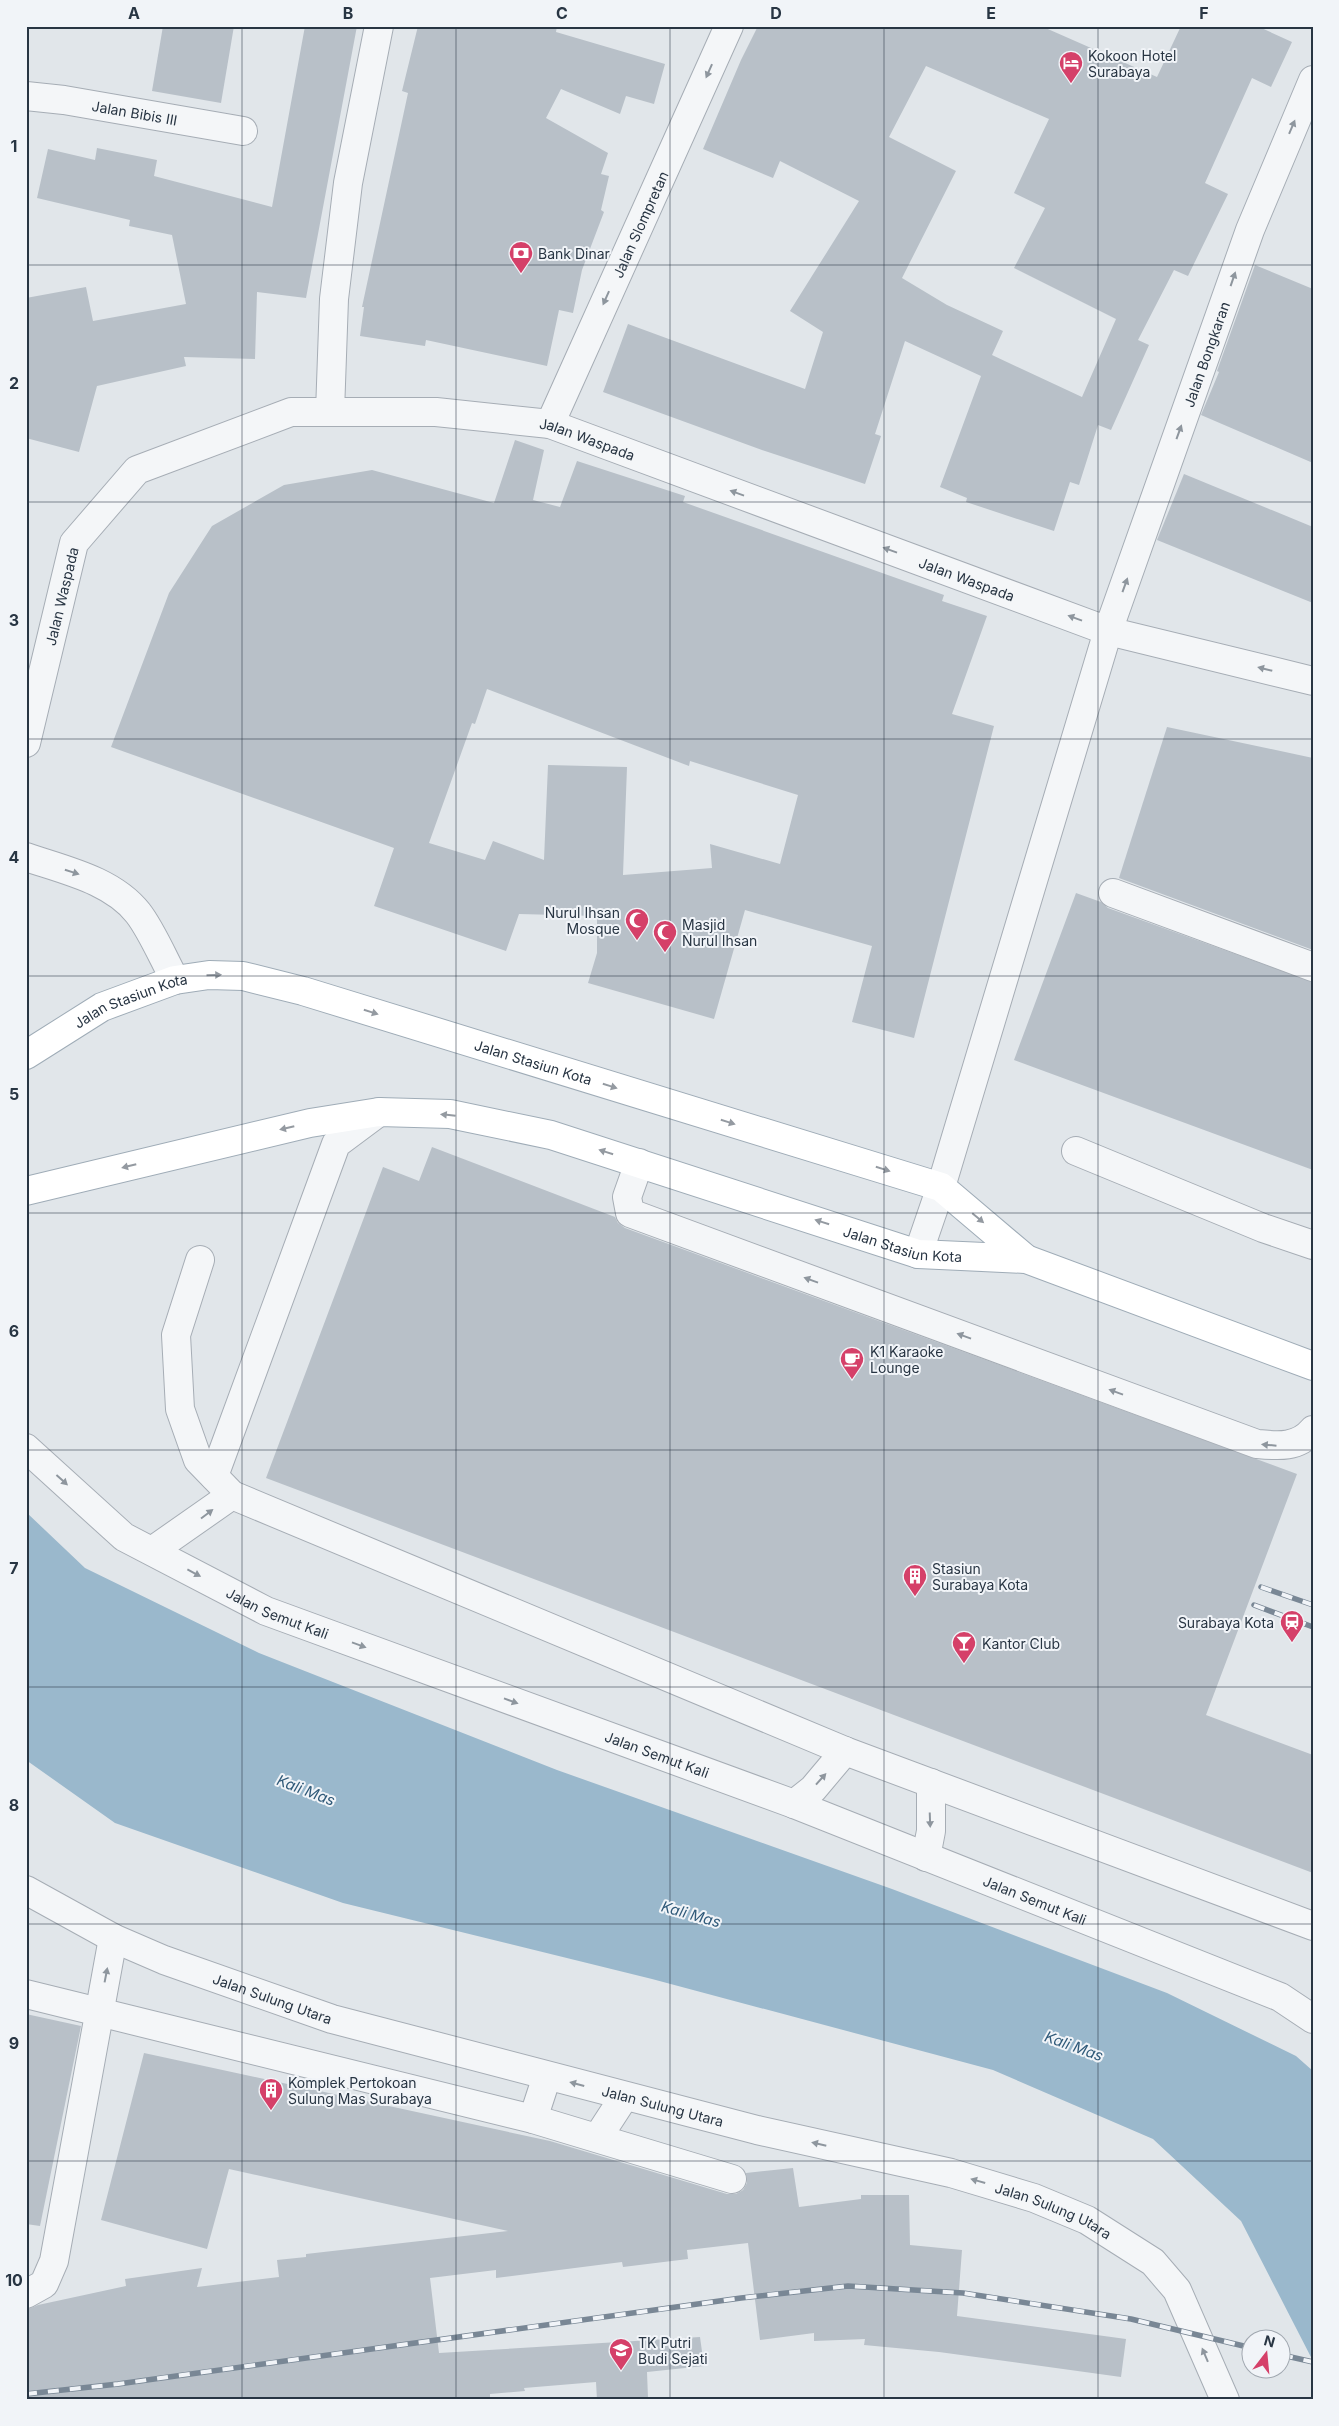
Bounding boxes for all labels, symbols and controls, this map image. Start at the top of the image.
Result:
text: A [128,3,140,23]
text: B [343,3,353,23]
text: C [556,3,568,23]
text: D [770,3,782,23]
text: E [986,3,996,23]
text: F [1199,3,1209,23]
place label: Kokoon Hotel Surabaya [1088,47,1176,80]
hotel icon: Kokoon Hotel Surabaya [1058,50,1084,84]
one-way arrow [705,64,713,78]
street label: Jalan Bibis III [91,96,179,128]
one-way arrow [1289,120,1297,134]
text: 1 [11,136,17,156]
street label: Jalan Slompretan [608,168,671,280]
bank icon: Bank Dinar [508,240,534,274]
place label: Bank Dinar [538,245,610,262]
one-way arrow [1230,271,1238,286]
one-way arrow [602,291,610,305]
street label: Jalan Bongkaran [1180,299,1233,409]
text: 2 [9,373,19,393]
street label: Jalan Waspada [538,414,637,463]
one-way arrow [1175,424,1183,439]
one-way arrow [729,489,744,497]
street label: Jalan Waspada [41,545,81,647]
one-way arrow [882,546,897,553]
street label: Jalan Waspada [917,553,1017,604]
one-way arrow [1121,577,1129,592]
text: 3 [9,610,19,630]
one-way arrow [1067,614,1082,622]
one-way arrow [1258,665,1273,673]
text: 4 [9,847,20,867]
one-way arrow [65,869,80,877]
place label: Nurul Ihsan Mosque [545,904,620,937]
mosque icon: Nurul Ihsan Mosque [624,907,650,941]
place label: Masjid Nurul Ihsan [682,916,757,949]
mosque icon: Masjid Nurul Ihsan [652,919,678,953]
street label: Jalan Stasiun Kota [71,970,188,1031]
one-way arrow [206,971,222,979]
one-way arrow [364,1008,379,1016]
street label: Jalan Stasiun Kota [473,1036,594,1088]
one-way arrow [603,1082,618,1090]
text: 5 [9,1084,19,1104]
one-way arrow [440,1111,456,1119]
one-way arrow [721,1118,736,1126]
one-way arrow [280,1124,295,1132]
one-way arrow [599,1148,614,1156]
one-way arrow [122,1162,137,1170]
one-way arrow [876,1166,891,1174]
one-way arrow [972,1213,985,1224]
one-way arrow [814,1218,829,1226]
street label: Jalan Stasiun Kota [841,1222,962,1265]
one-way arrow [803,1276,818,1284]
text: 6 [9,1321,19,1341]
one-way arrow [956,1332,971,1339]
place label: K1 Karaoke Lounge [870,1343,943,1376]
cafe icon: K1 Karaoke Lounge [839,1346,865,1380]
one-way arrow [1108,1388,1123,1396]
one-way arrow [1261,1441,1277,1449]
one-way arrow [56,1475,69,1486]
one-way arrow [200,1509,214,1519]
text: 7 [9,1558,19,1578]
place label: Stasiun Surabaya Kota [932,1560,1028,1593]
building icon: Stasiun Surabaya Kota [902,1563,928,1597]
one-way arrow [187,1569,201,1577]
street label: Jalan Semut Kali [224,1583,331,1642]
station icon: Surabaya Kota [1279,1609,1305,1643]
place label: Surabaya Kota [1178,1614,1274,1631]
bar icon: Kantor Club [951,1630,977,1664]
place label: Kantor Club [982,1635,1060,1652]
one-way arrow [351,1642,366,1649]
one-way arrow [504,1697,519,1705]
street label: Jalan Semut Kali [603,1727,712,1781]
water label: Kali Mas [274,1770,338,1810]
one-way arrow [815,1774,827,1786]
text: 8 [9,1795,19,1815]
one-way arrow [927,1813,935,1829]
street label: Jalan Semut Kali [981,1872,1089,1928]
water label: Kali Mas [659,1896,723,1932]
one-way arrow [103,1967,111,1983]
street label: Jalan Sulung Utara [211,1969,334,2027]
water label: Kali Mas [1042,2027,1106,2065]
text: 9 [9,2033,19,2053]
place label: Komplek Pertokoan Sulung Mas Surabaya [288,2074,432,2107]
building icon: Komplek Pertokoan Sulung Mas Surabaya [258,2077,284,2111]
one-way arrow [569,2080,584,2088]
street label: Jalan Sulung Utara [600,2081,726,2129]
one-way arrow [812,2140,827,2148]
one-way arrow [970,2177,985,2185]
street label: Jalan Sulung Utara [993,2178,1115,2242]
text: 10 [5,2270,23,2290]
north arrow [1242,2328,1292,2378]
text: N [1262,2331,1277,2351]
place label: TK Putri Budi Sejati [638,2334,708,2367]
school or university icon: TK Putri Budi Sejati [608,2337,634,2371]
one-way arrow [1201,2348,1209,2362]

